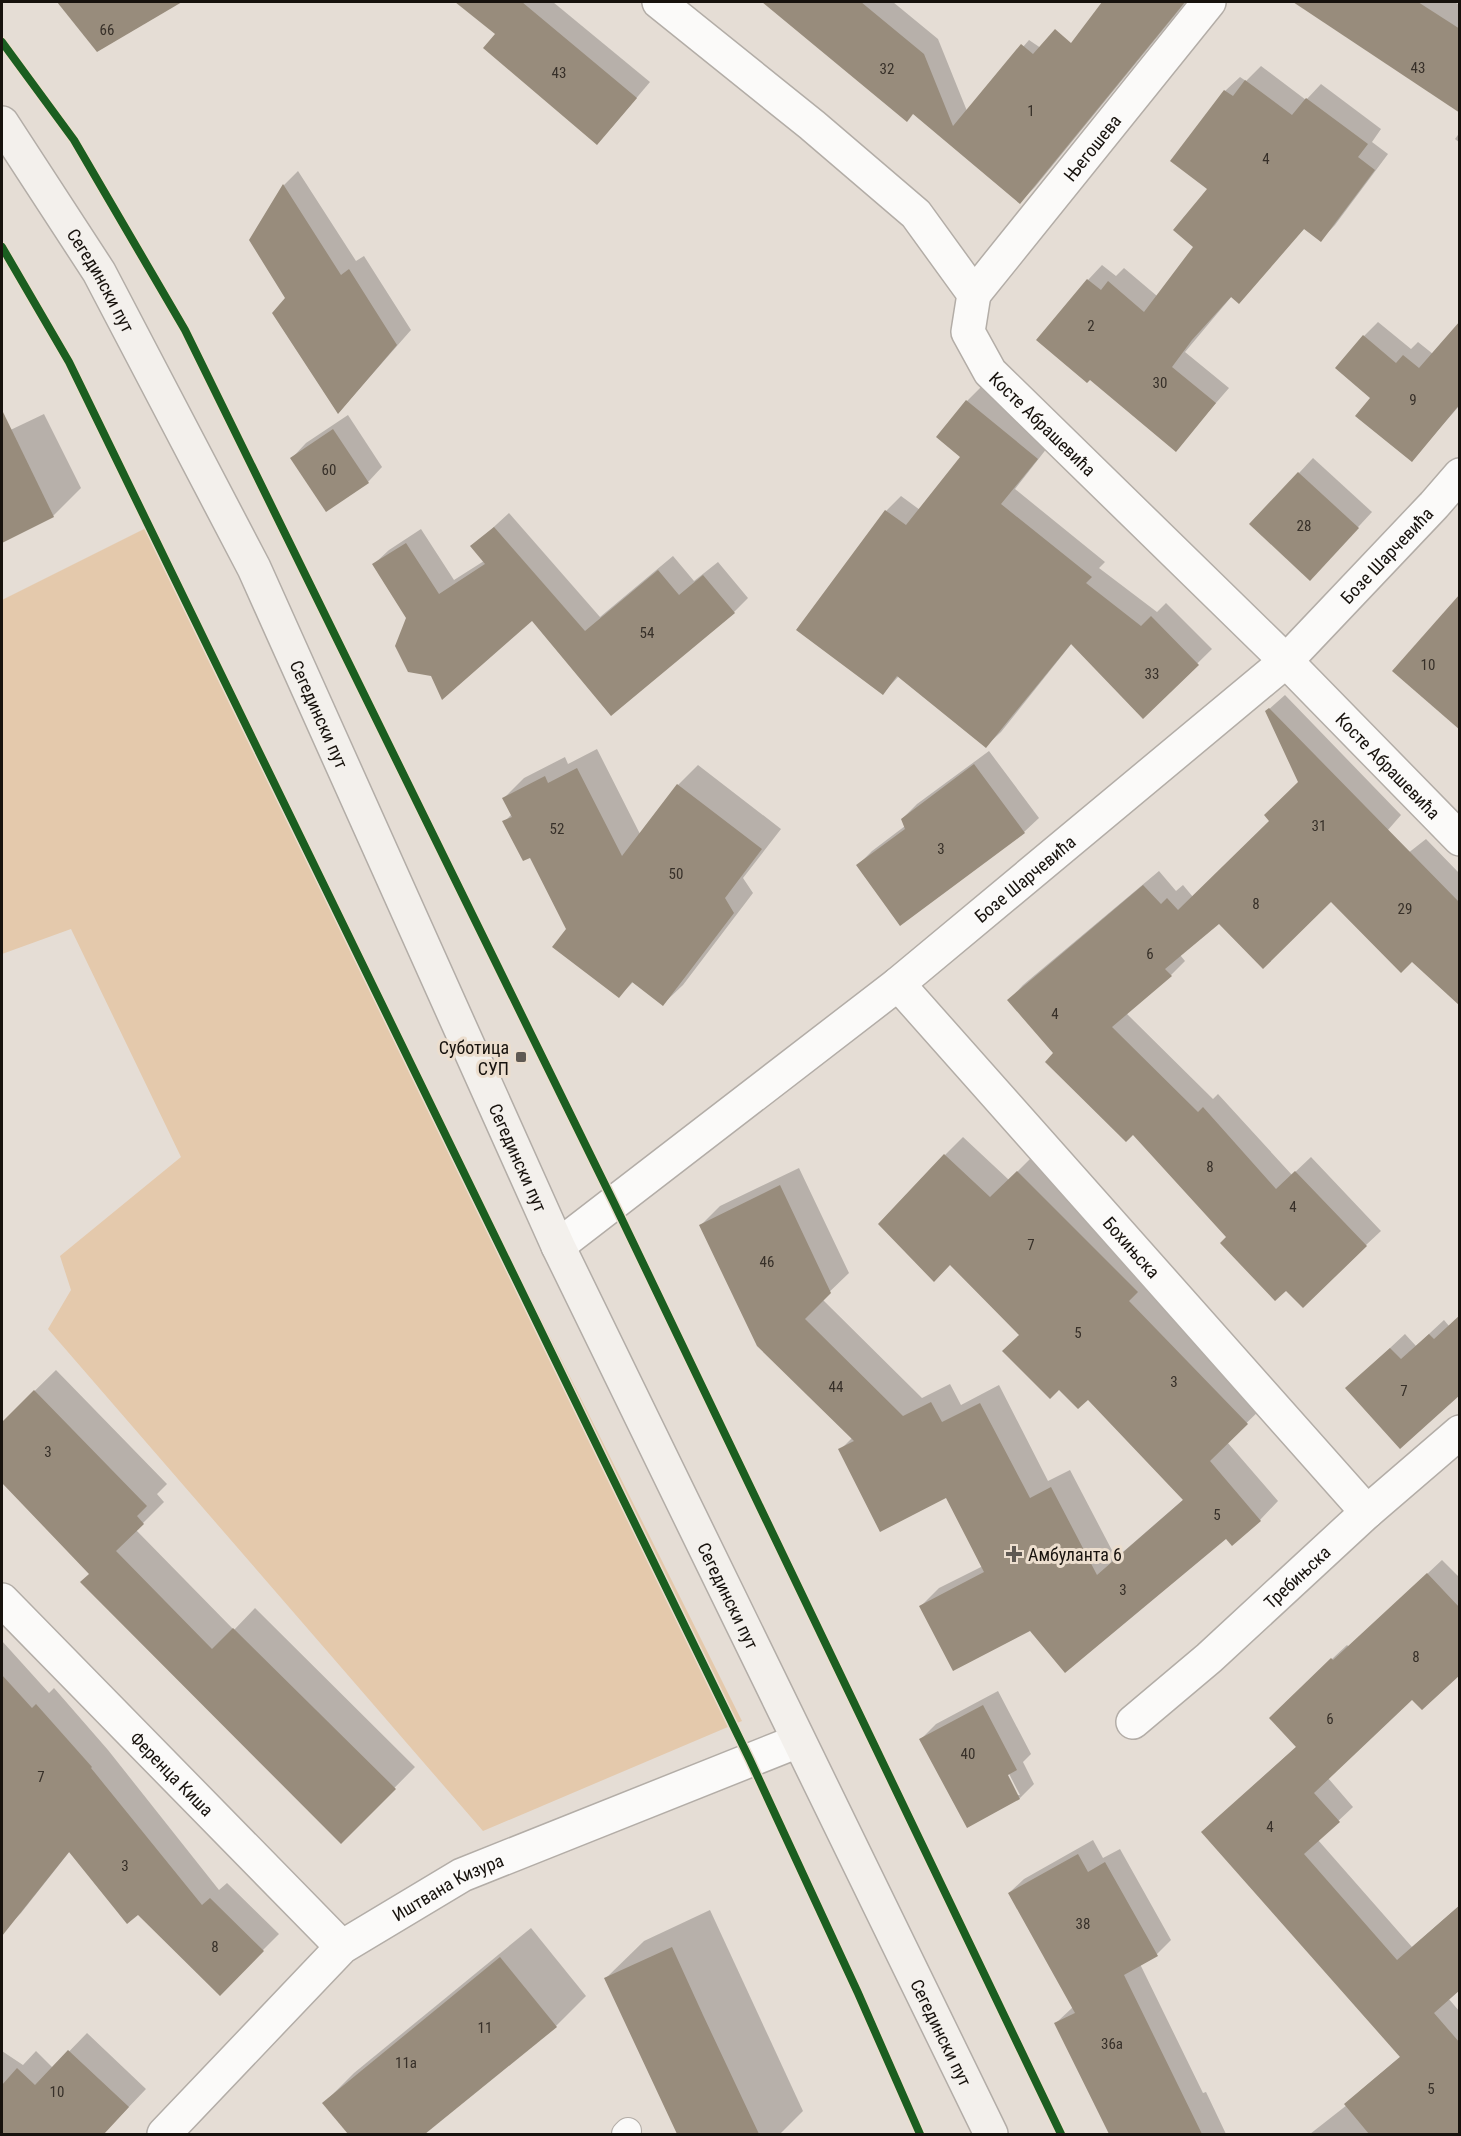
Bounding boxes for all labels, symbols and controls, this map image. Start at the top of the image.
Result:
house number: 66 [100,21,114,39]
house number: 43 [1411,59,1425,77]
house number: 32 [880,60,894,78]
house number: 43 [552,64,566,82]
house number: 1 [1027,102,1035,120]
street label: Његошева [1059,110,1125,185]
house number: 4 [1262,150,1270,168]
street label: Сегедински пут [63,224,139,336]
house number: 2 [1087,317,1095,335]
street label: Косте Абрашевића [985,367,1100,480]
house number: 30 [1153,374,1167,392]
house number: 9 [1409,391,1417,409]
house number: 60 [322,461,336,479]
street label: Бозе Шарчевића [1336,503,1437,608]
house number: 28 [1297,517,1311,535]
house number: 54 [640,624,654,642]
house number: 10 [1421,656,1435,674]
street label: Сегедински пут [286,657,353,772]
house number: 33 [1145,665,1159,683]
street label: Косте Абрашевића [1332,708,1445,823]
house number: 31 [1312,817,1326,835]
house number: 52 [550,820,564,838]
street label: Бозе Шарчевића [970,831,1079,927]
house number: 3 [937,840,945,858]
house number: 50 [669,865,683,883]
house number: 8 [1252,895,1260,913]
house number: 29 [1398,900,1412,918]
house number: 6 [1146,945,1154,963]
house number: 4 [1051,1005,1059,1023]
place label: Суботица СУП [439,1037,509,1079]
marker: Суботица СУП [514,1050,528,1064]
street label: Сегедински пут [485,1100,552,1215]
house number: 8 [1206,1158,1214,1176]
house number: 4 [1289,1198,1297,1216]
street label: Бохињска [1099,1212,1164,1282]
house number: 7 [1027,1236,1035,1254]
house number: 46 [760,1253,774,1271]
house number: 5 [1074,1324,1082,1342]
house number: 3 [1170,1373,1178,1391]
house number: 44 [829,1378,843,1396]
house number: 7 [1400,1382,1408,1400]
house number: 3 [44,1443,52,1461]
house number: 5 [1213,1506,1221,1524]
street label: Сегедински пут [694,1539,764,1653]
street label: Требињска [1259,1541,1334,1613]
place label: Амбуланта 6 [1028,1544,1122,1565]
marker: Амбуланта 6 [1005,1545,1023,1563]
house number: 3 [1119,1581,1127,1599]
house number: 8 [1412,1648,1420,1666]
house number: 6 [1326,1710,1334,1728]
street label: Ференца Киша [126,1727,218,1820]
house number: 40 [961,1745,975,1763]
house number: 7 [37,1768,45,1786]
house number: 4 [1266,1818,1274,1836]
street label: Иштвана Кизура [388,1849,506,1925]
house number: 3 [121,1857,129,1875]
house number: 38 [1076,1915,1090,1933]
house number: 8 [211,1938,219,1956]
street label: Сегедински пут [907,1976,977,2090]
house number: 11 [478,2019,492,2037]
house number: 36a [1101,2035,1123,2053]
house number: 11a [395,2054,417,2072]
house number: 5 [1427,2080,1435,2098]
house number: 10 [50,2083,64,2101]

